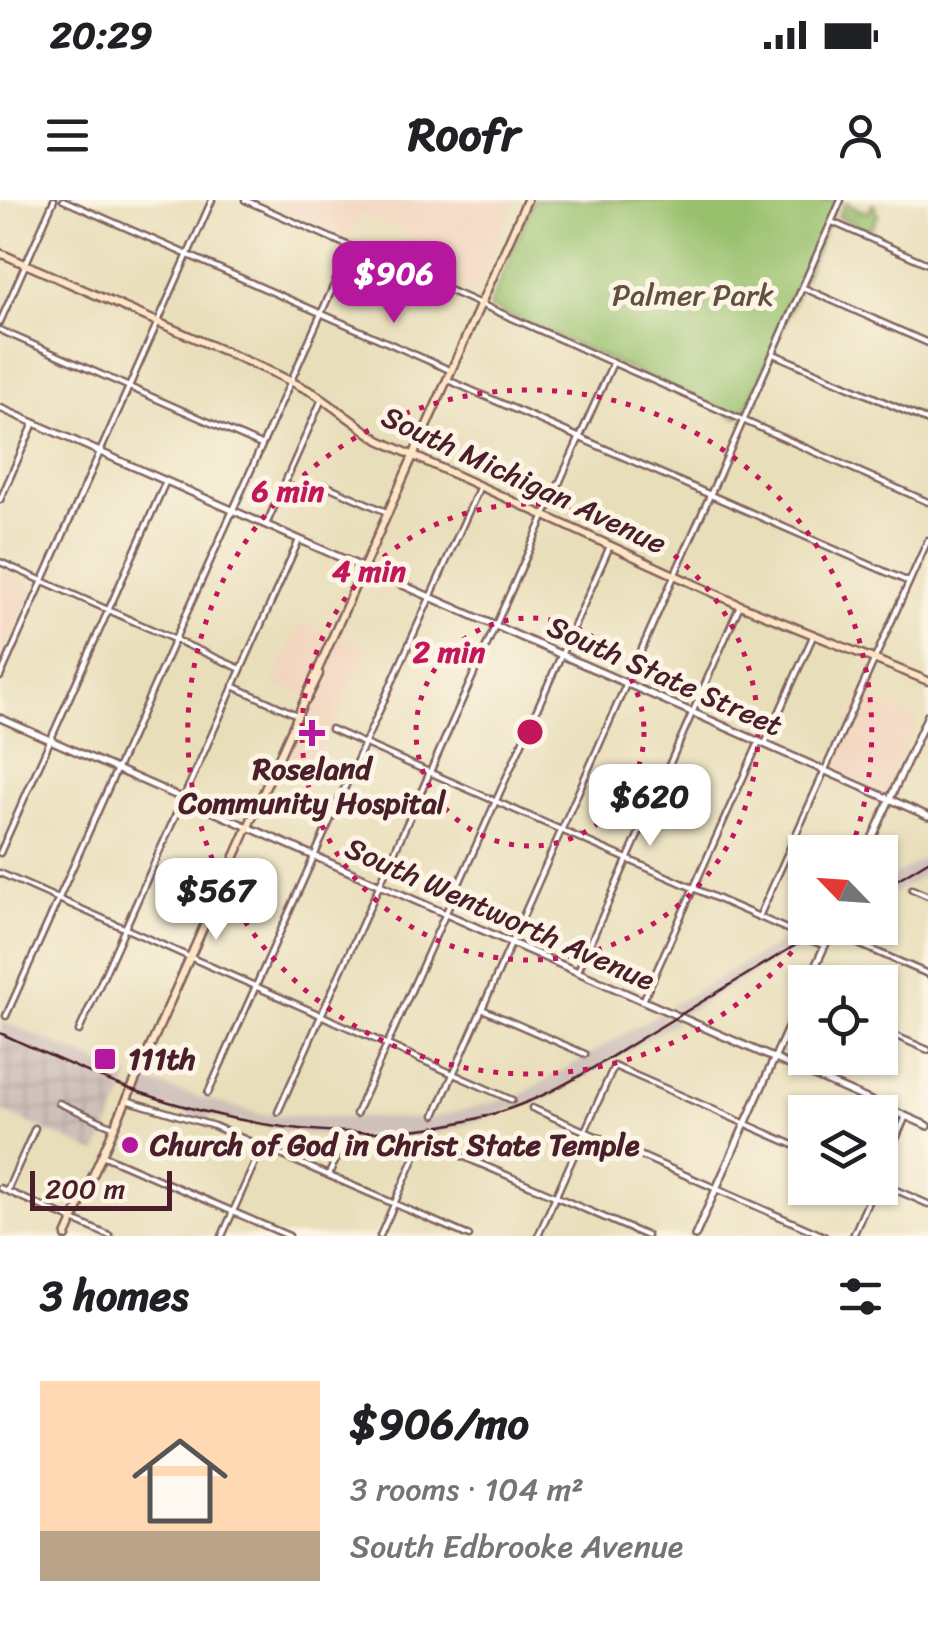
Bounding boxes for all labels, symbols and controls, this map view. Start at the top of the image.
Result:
text: 20:29 [50,2,153,69]
text: Roofr [408,95,520,175]
icon: menu [40,108,95,163]
icon: person [833,108,888,163]
pin: $906 [335,241,453,326]
text: $906 [354,245,434,302]
park label: Palmer Park [612,268,774,322]
street label: South Michigan Avenue [372,390,676,570]
text: 6 min [252,464,325,518]
text: 4 min [332,544,407,598]
street label: South State Street [538,600,792,752]
text: 2 min [413,625,486,679]
centre of rings [512,714,548,750]
marker: Roseland Community Hospital [299,720,325,746]
place label: Roseland Community Hospital [178,742,447,830]
pin: $620 [591,764,709,849]
text: $620 [611,768,689,825]
street label: South Wentworth Avenue [336,821,664,1007]
north arrow [788,835,898,945]
map controls [788,835,898,1205]
pin: $567 [157,858,275,943]
text: $567 [177,862,255,919]
button: locate [788,965,898,1075]
place label: 111th [128,1032,196,1086]
marker: 111th [92,1046,118,1072]
button: layers [788,1095,898,1205]
place label: Church of God in Christ State Temple [149,1118,640,1172]
marker: Church of God in Christ State Temple [119,1134,141,1156]
text: 200 m [45,1164,125,1213]
scale bar [30,1166,172,1210]
text: 3 homes [40,1259,188,1333]
icon: filters [833,1269,888,1324]
text: $906/mo [350,1387,529,1461]
icon: home [120,1421,240,1541]
text: 3 rooms · 104 m² [350,1461,584,1518]
text: South Edbrooke Avenue [350,1518,683,1575]

